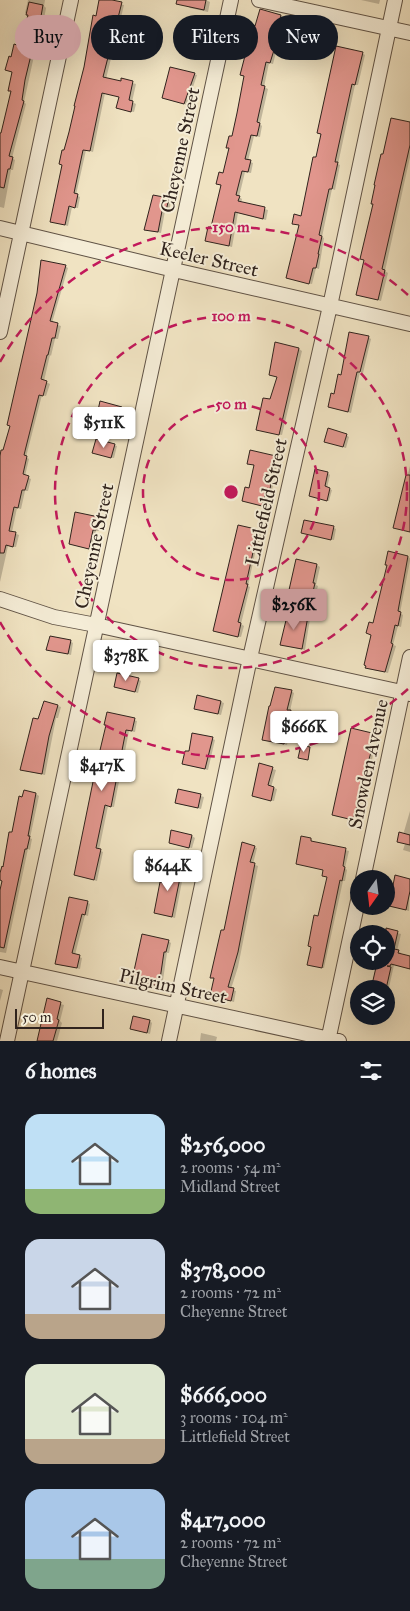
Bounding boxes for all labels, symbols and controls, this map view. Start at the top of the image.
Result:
chip: Buy [15,15,81,60]
chip: Rent [91,15,163,60]
chip: Filters [173,15,258,60]
chip: New [268,15,338,60]
street label: Cheyenne Street [155,85,205,215]
text: 150 m [212,218,250,236]
street label: Keeler Street [157,236,261,282]
text: 100 m [211,307,251,325]
text: 50 m [215,395,247,413]
pin: $511K [69,406,139,449]
text: $511K [83,413,125,432]
street label: Littlefield Street [240,436,292,568]
street label: Cheyenne Street [69,481,119,611]
centre of rings [222,483,240,501]
pin: $256K [259,588,329,631]
text: $256K [272,595,316,614]
pin: $378K [91,640,161,682]
text: $378K [104,646,148,665]
street label: Snowden Avenue [343,697,393,831]
pin: $666K [269,710,339,753]
text: $666K [281,717,327,736]
pin: $417K [67,750,137,792]
text: $417K [80,756,124,775]
pin: $644K [133,850,203,892]
text: $644K [145,856,191,875]
north arrow [350,870,395,915]
map controls [350,870,395,1025]
button: locate [350,925,395,970]
street label: Pilgrim Street [117,963,229,1010]
button: layers [350,980,395,1025]
scale bar [15,1006,104,1029]
text: 50 m [22,1009,51,1026]
icon: filters [357,1057,385,1085]
text: 6 homes [25,1058,97,1084]
text: $256,000 [180,1132,265,1158]
icon: home [65,1134,125,1194]
text: 2 rooms · 54 m² [180,1158,281,1177]
text: Midland Street [180,1177,280,1196]
text: $378,000 [180,1257,265,1283]
icon: home [65,1259,125,1319]
text: 2 rooms · 72 m² [180,1283,281,1302]
text: Cheyenne Street [180,1302,287,1321]
text: $666,000 [180,1382,267,1408]
icon: home [65,1384,125,1444]
text: 3 rooms · 104 m² [180,1408,288,1427]
text: Littlefield Street [180,1427,290,1446]
text: $417,000 [180,1507,266,1533]
icon: home [65,1509,125,1569]
text: 2 rooms · 72 m² [180,1533,281,1552]
text: Cheyenne Street [180,1552,287,1571]

